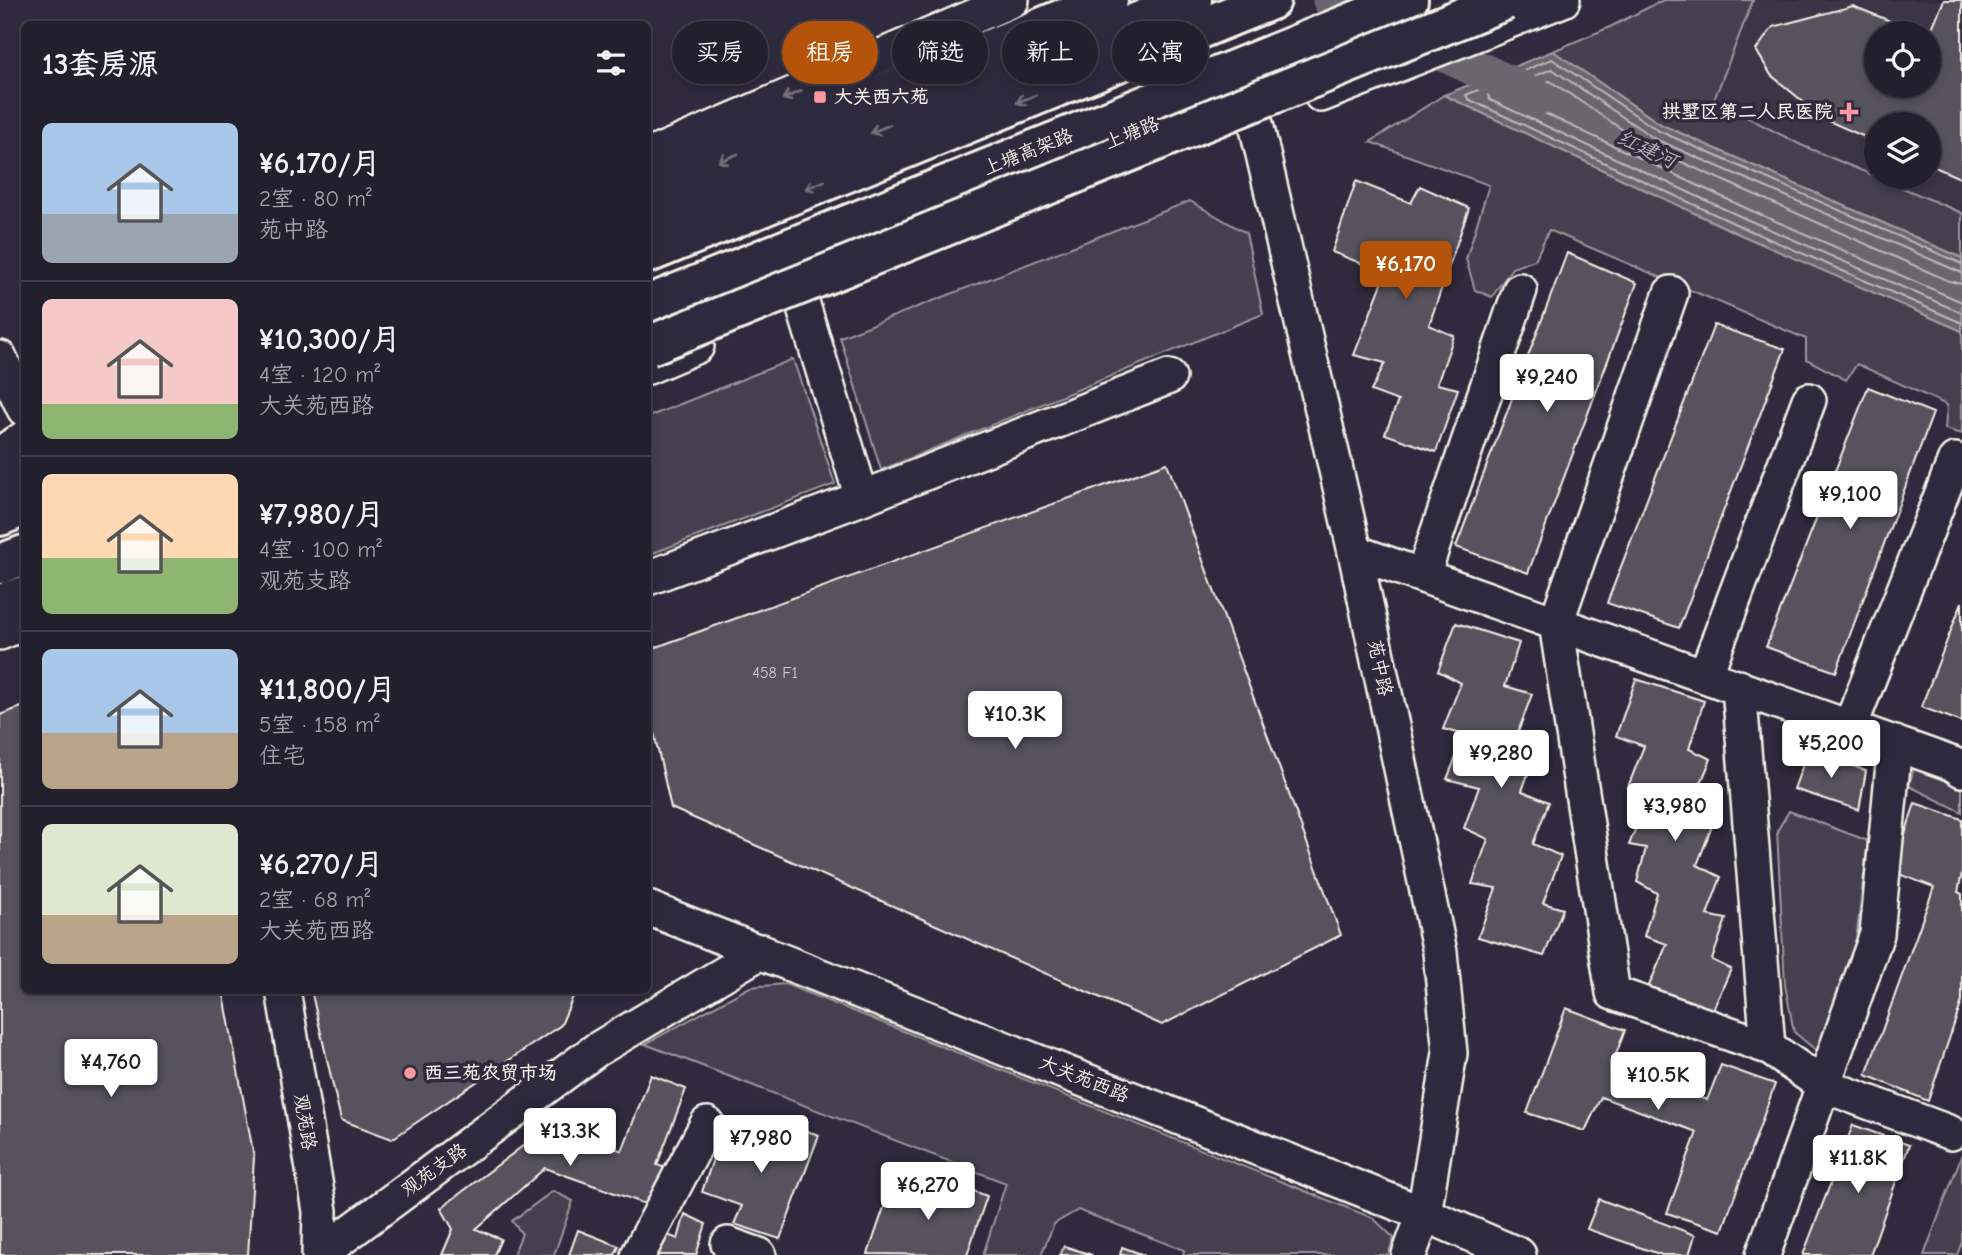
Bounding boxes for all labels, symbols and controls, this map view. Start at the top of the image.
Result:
chip: 买房 [672,21,768,84]
chip: 租房 [782,21,878,84]
chip: 筛选 [892,21,988,84]
chip: 新上 [1002,21,1098,84]
chip: 公寓 [1112,21,1208,84]
map controls [1864,21,1941,189]
button: locate [1864,21,1941,98]
icon: filters [592,44,630,82]
text: 13套房源 [42,47,159,82]
place label: 大关西六苑 [834,86,929,108]
marker: 大关西六苑 [812,89,828,105]
one-way arrow [782,90,803,103]
one-way arrow [1016,94,1037,107]
place label: 拱墅区第二人民医院 [1662,101,1833,123]
marker: 拱墅区第二人民医院 [1839,102,1859,122]
street label: 上塘路 [1101,112,1163,154]
button: layers [1864,112,1941,189]
one-way arrow [870,123,892,136]
street label: 上塘高架路 [980,124,1076,180]
water label: 红建河 [1613,125,1683,174]
text: ¥6,170/月 [259,146,381,181]
icon: home [98,151,182,235]
one-way arrow [718,152,739,165]
one-way arrow [805,179,827,192]
text: 2室 · 80 m² [259,185,372,212]
text: 苑中路 [259,216,328,243]
pin: ¥6,170 [1349,242,1463,301]
text: ¥6,170 [1376,250,1436,277]
text: ¥10,300/月 [259,322,401,357]
icon: home [98,327,182,411]
pin: ¥9,240 [1490,354,1604,414]
text: 4室 · 120 m² [259,361,380,388]
text: ¥9,240 [1516,363,1578,390]
text: 大关苑西路 [259,392,374,419]
pin: ¥9,100 [1793,472,1907,531]
text: ¥9,100 [1818,480,1882,507]
text: ¥7,980/月 [259,497,384,532]
icon: home [98,502,182,586]
text: 4室 · 100 m² [259,536,382,563]
text: 观苑支路 [259,567,351,594]
street label: 苑中路 [1363,638,1397,698]
house number: 458 F1 [752,664,798,682]
text: ¥11,800/月 [259,672,396,707]
icon: home [98,677,182,761]
pin: ¥10.3K [958,692,1072,751]
text: ¥10.3K [984,700,1046,727]
text: 5室 · 158 m² [259,711,380,738]
pin: ¥5,200 [1774,720,1888,780]
text: ¥5,200 [1798,729,1864,756]
pin: ¥9,280 [1444,730,1558,790]
text: ¥9,280 [1469,739,1533,766]
text: 住宅 [259,742,305,769]
pin: ¥3,980 [1618,784,1732,843]
text: ¥3,980 [1643,792,1707,819]
text: ¥6,270/月 [259,847,384,882]
icon: home [98,852,182,936]
text: 2室 · 68 m² [259,886,370,913]
text: 大关苑西路 [259,917,374,944]
pin: ¥4,760 [54,1040,168,1099]
text: ¥4,760 [80,1048,142,1075]
street label: 大关苑西路 [1036,1051,1132,1107]
pin: ¥10.5K [1601,1052,1715,1112]
text: ¥10.5K [1627,1061,1689,1088]
place label: 西三苑农贸市场 [424,1062,557,1084]
marker: 西三苑农贸市场 [402,1065,418,1081]
street label: 观苑路 [290,1092,320,1152]
pin: ¥13.3K [513,1108,627,1168]
pin: ¥7,980 [704,1116,818,1175]
text: ¥13.3K [540,1117,600,1144]
text: ¥7,980 [729,1124,793,1151]
pin: ¥11.8K [1801,1136,1915,1195]
street label: 观苑支路 [397,1139,471,1201]
text: ¥11.8K [1829,1144,1887,1171]
pin: ¥6,270 [871,1162,985,1222]
text: ¥6,270 [897,1171,959,1198]

